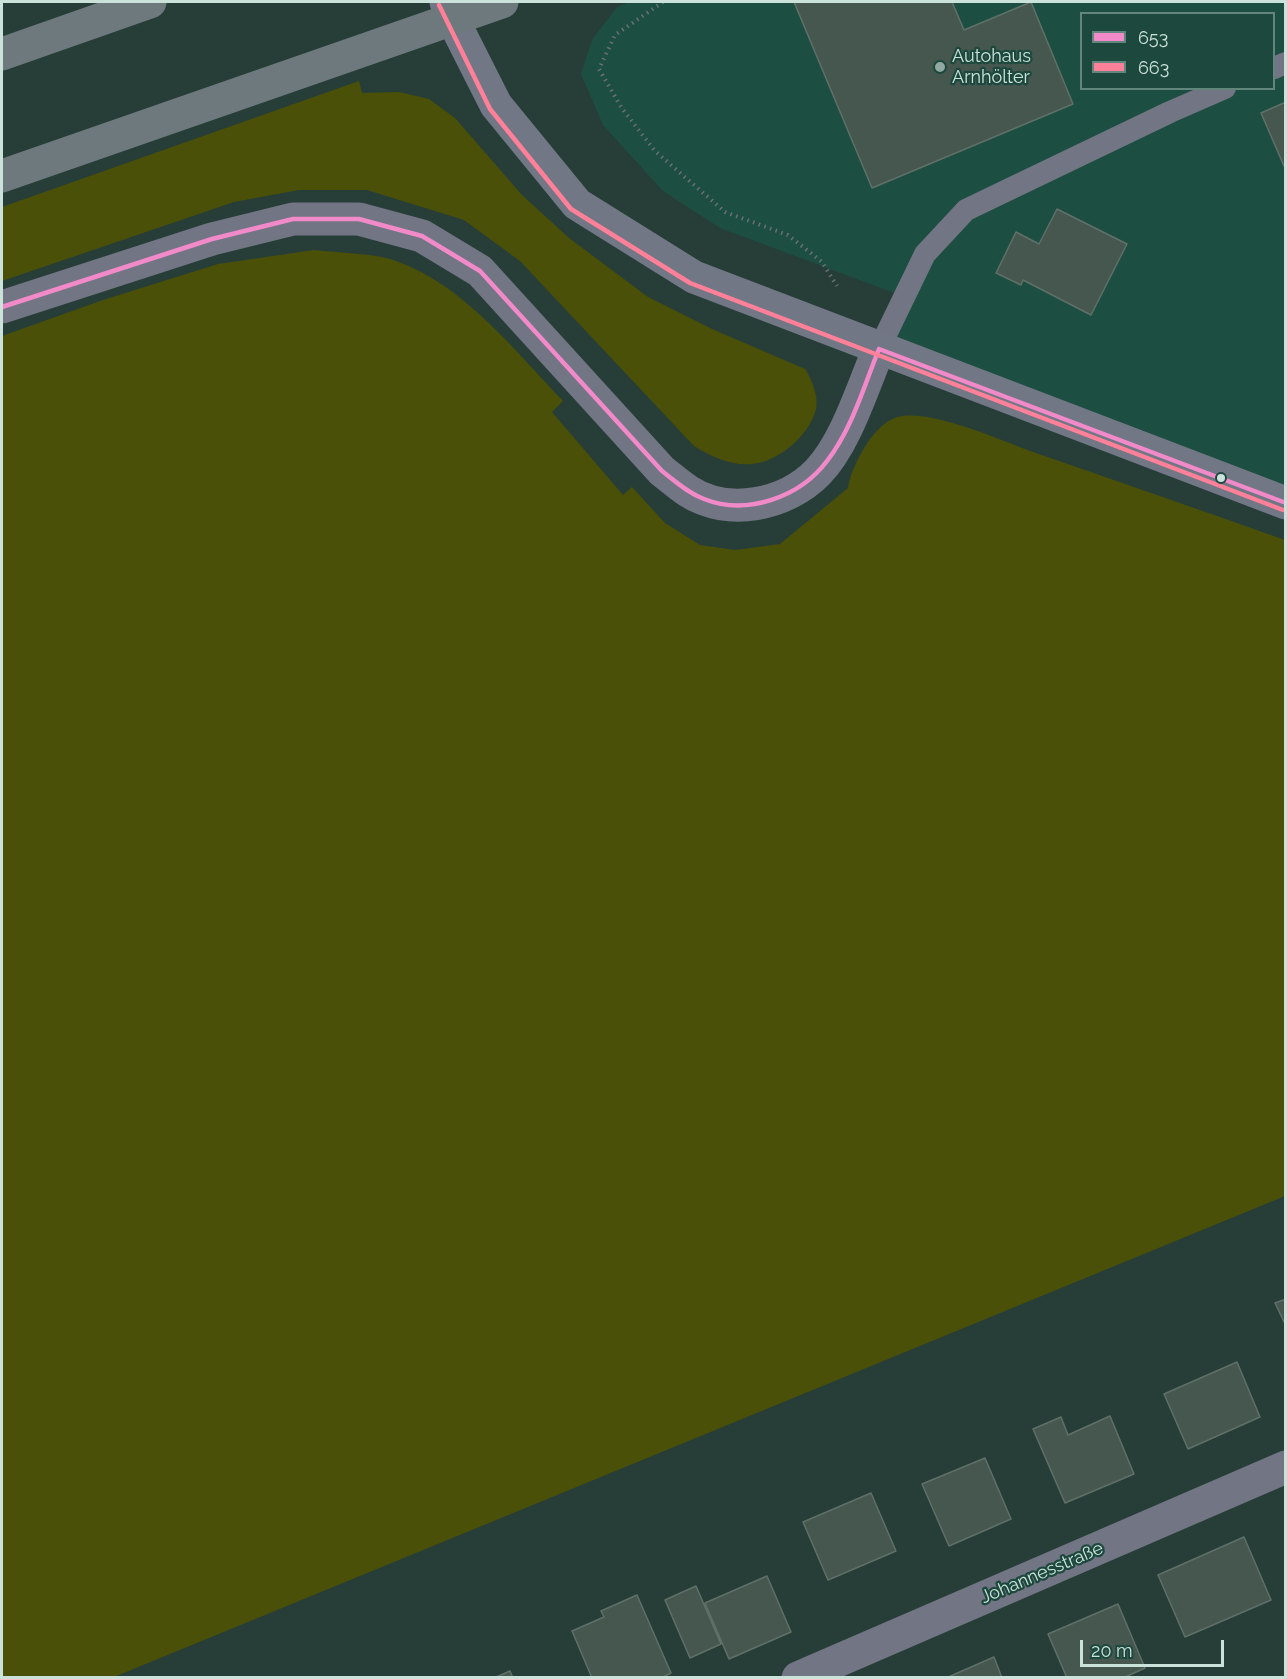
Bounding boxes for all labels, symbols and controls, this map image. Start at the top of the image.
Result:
legend [1080,12,1275,90]
text: 653 [1138,27,1168,48]
place label: Autohaus Arnhölter [952,46,1031,88]
text: 663 [1138,57,1169,78]
marker: Autohaus Arnhölter [933,60,947,74]
unlabelled marker [1215,472,1227,484]
street label: Johannesstraße [977,1537,1107,1609]
scale bar [1083,1628,1227,1666]
text: 20 m [1091,1640,1133,1661]

